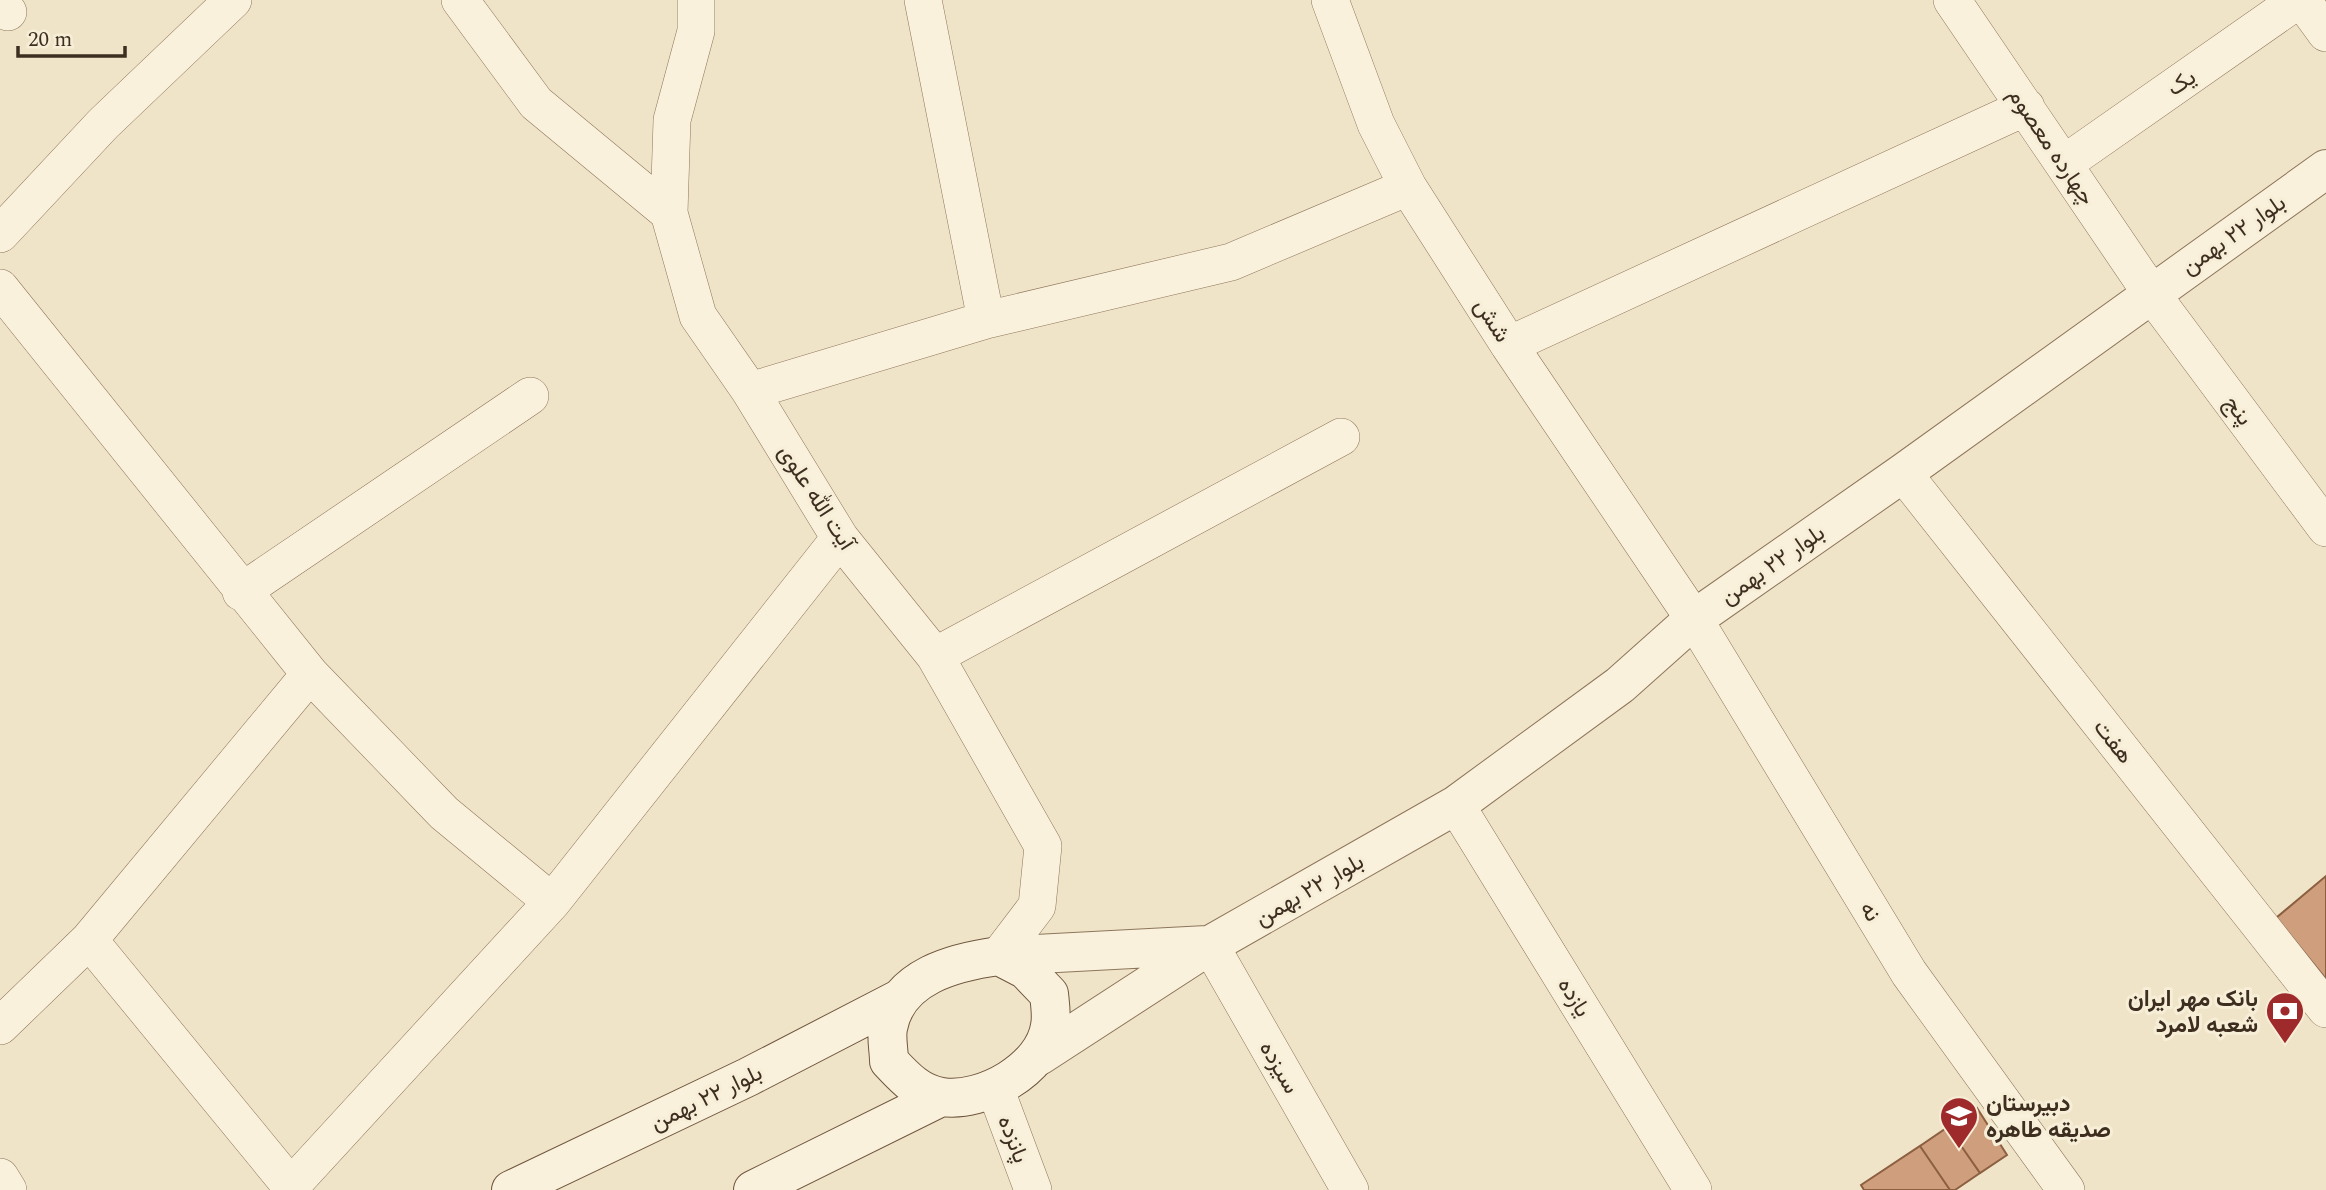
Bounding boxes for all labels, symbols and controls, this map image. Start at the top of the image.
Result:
scale bar [18,14,124,58]
text: 20 m [28,24,72,56]
street label: یک [2160,61,2204,106]
street label: چهارده معصوم [1998,81,2103,213]
street label: بلوار ۲۲ بهمن [2174,186,2294,284]
street label: شش [1464,292,1519,350]
street label: پنج [2215,388,2261,434]
street label: آیت الله علوی [768,438,864,559]
street label: بلوار ۲۲ بهمن [1713,516,1833,614]
street label: هفت [2084,712,2142,772]
street label: بلوار ۲۲ بهمن [1249,845,1371,936]
street label: نه [1850,895,1889,929]
street label: یازده [1548,971,1599,1024]
place label: بانک مهر ایران شعبه لامرد [2128,982,2258,1043]
bank icon: بانک مهر ایران شعبه لامرد [2264,990,2306,1045]
street label: سیزده [1250,1035,1308,1101]
street label: بلوار ۲۲ بهمن [645,1056,769,1141]
place label: دبیرستان صدیقه طاهره [1986,1087,2111,1148]
school or university icon: دبیرستان صدیقه طاهره [1938,1095,1980,1150]
street label: پانزده [988,1111,1038,1168]

